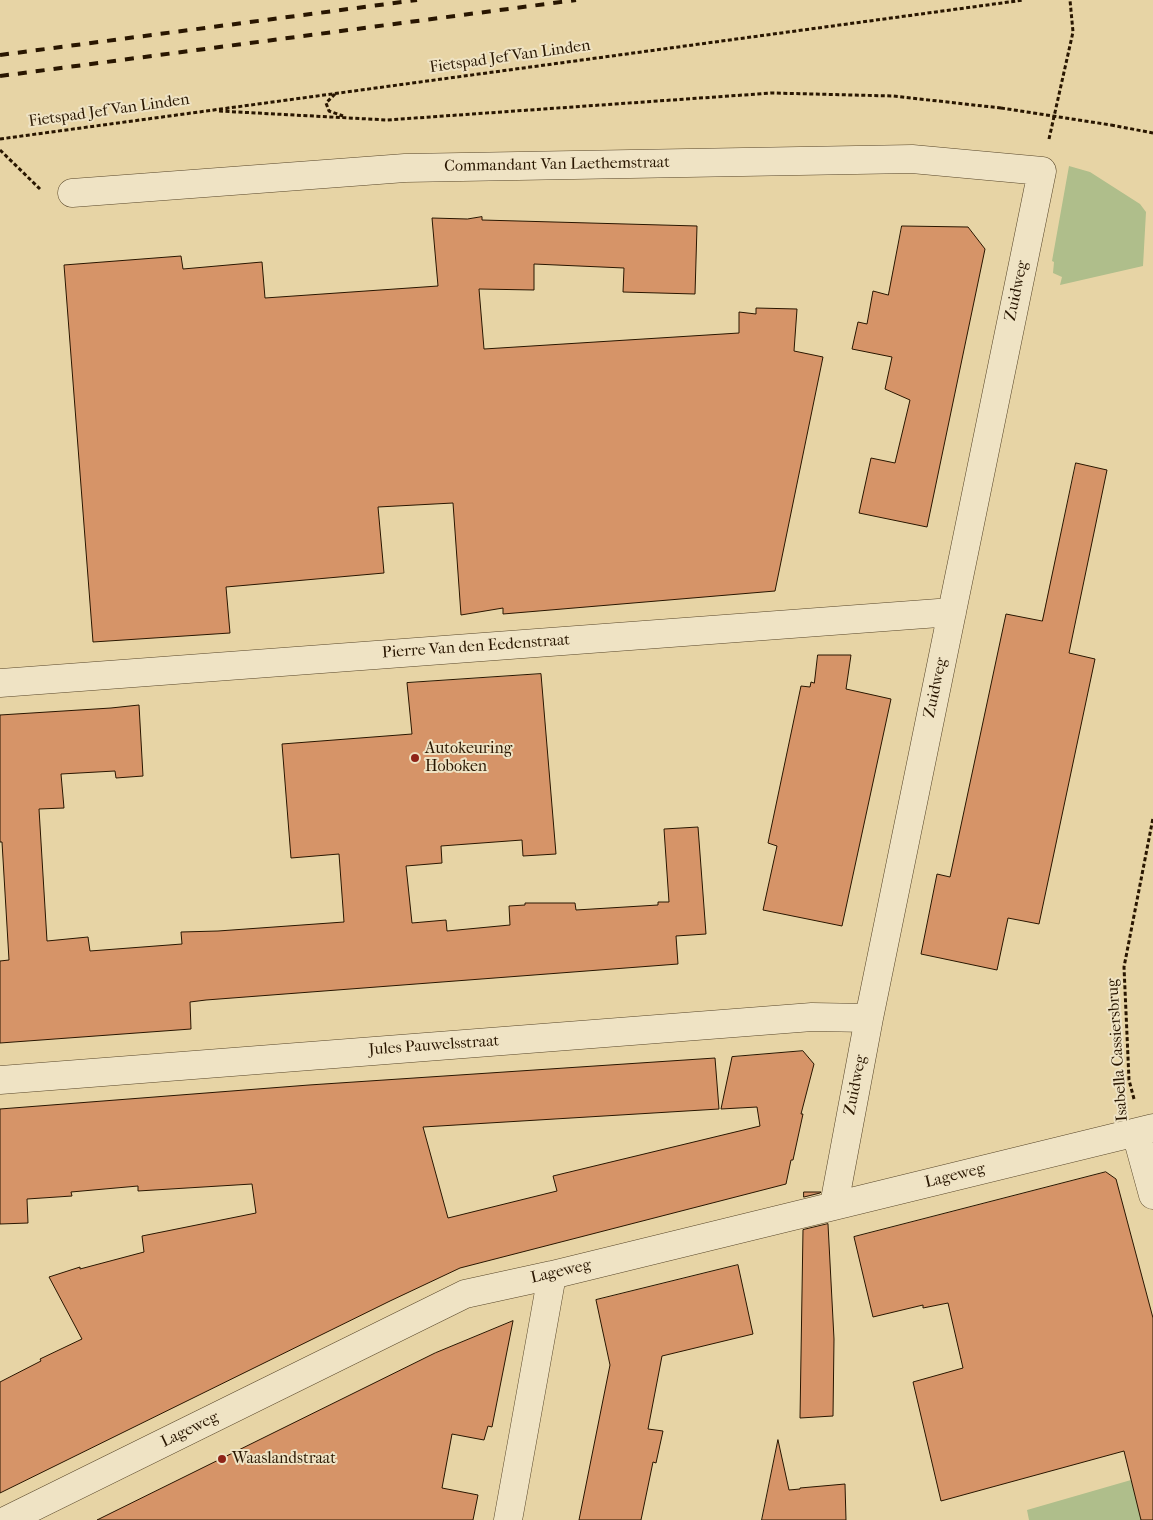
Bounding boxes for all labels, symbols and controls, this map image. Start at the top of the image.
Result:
street label: Fietspad Jef Van Linden [428,36,592,78]
street label: Fietspad Jef Van Linden [27,90,191,132]
street label: Commandant Van Laethemstraat [444,153,670,177]
street label: Zuidweg [1001,259,1033,323]
street label: Pierre Van den Eedenstraat [381,631,571,663]
street label: Zuidweg [920,656,952,720]
place label: Autokeuring Hoboken [425,739,512,777]
marker: Autokeuring Hoboken [409,752,421,764]
street label: Isabella Cassiersbrug [1103,978,1133,1122]
street label: Jules Pauwelsstraat [368,1032,500,1060]
street label: Zuidweg [841,1053,871,1117]
street label: Lageweg [923,1159,987,1193]
street label: Lageweg [529,1256,593,1288]
street label: Lageweg [158,1408,222,1452]
place label: Waaslandstraat [232,1449,336,1469]
marker: Waaslandstraat [216,1453,228,1465]

